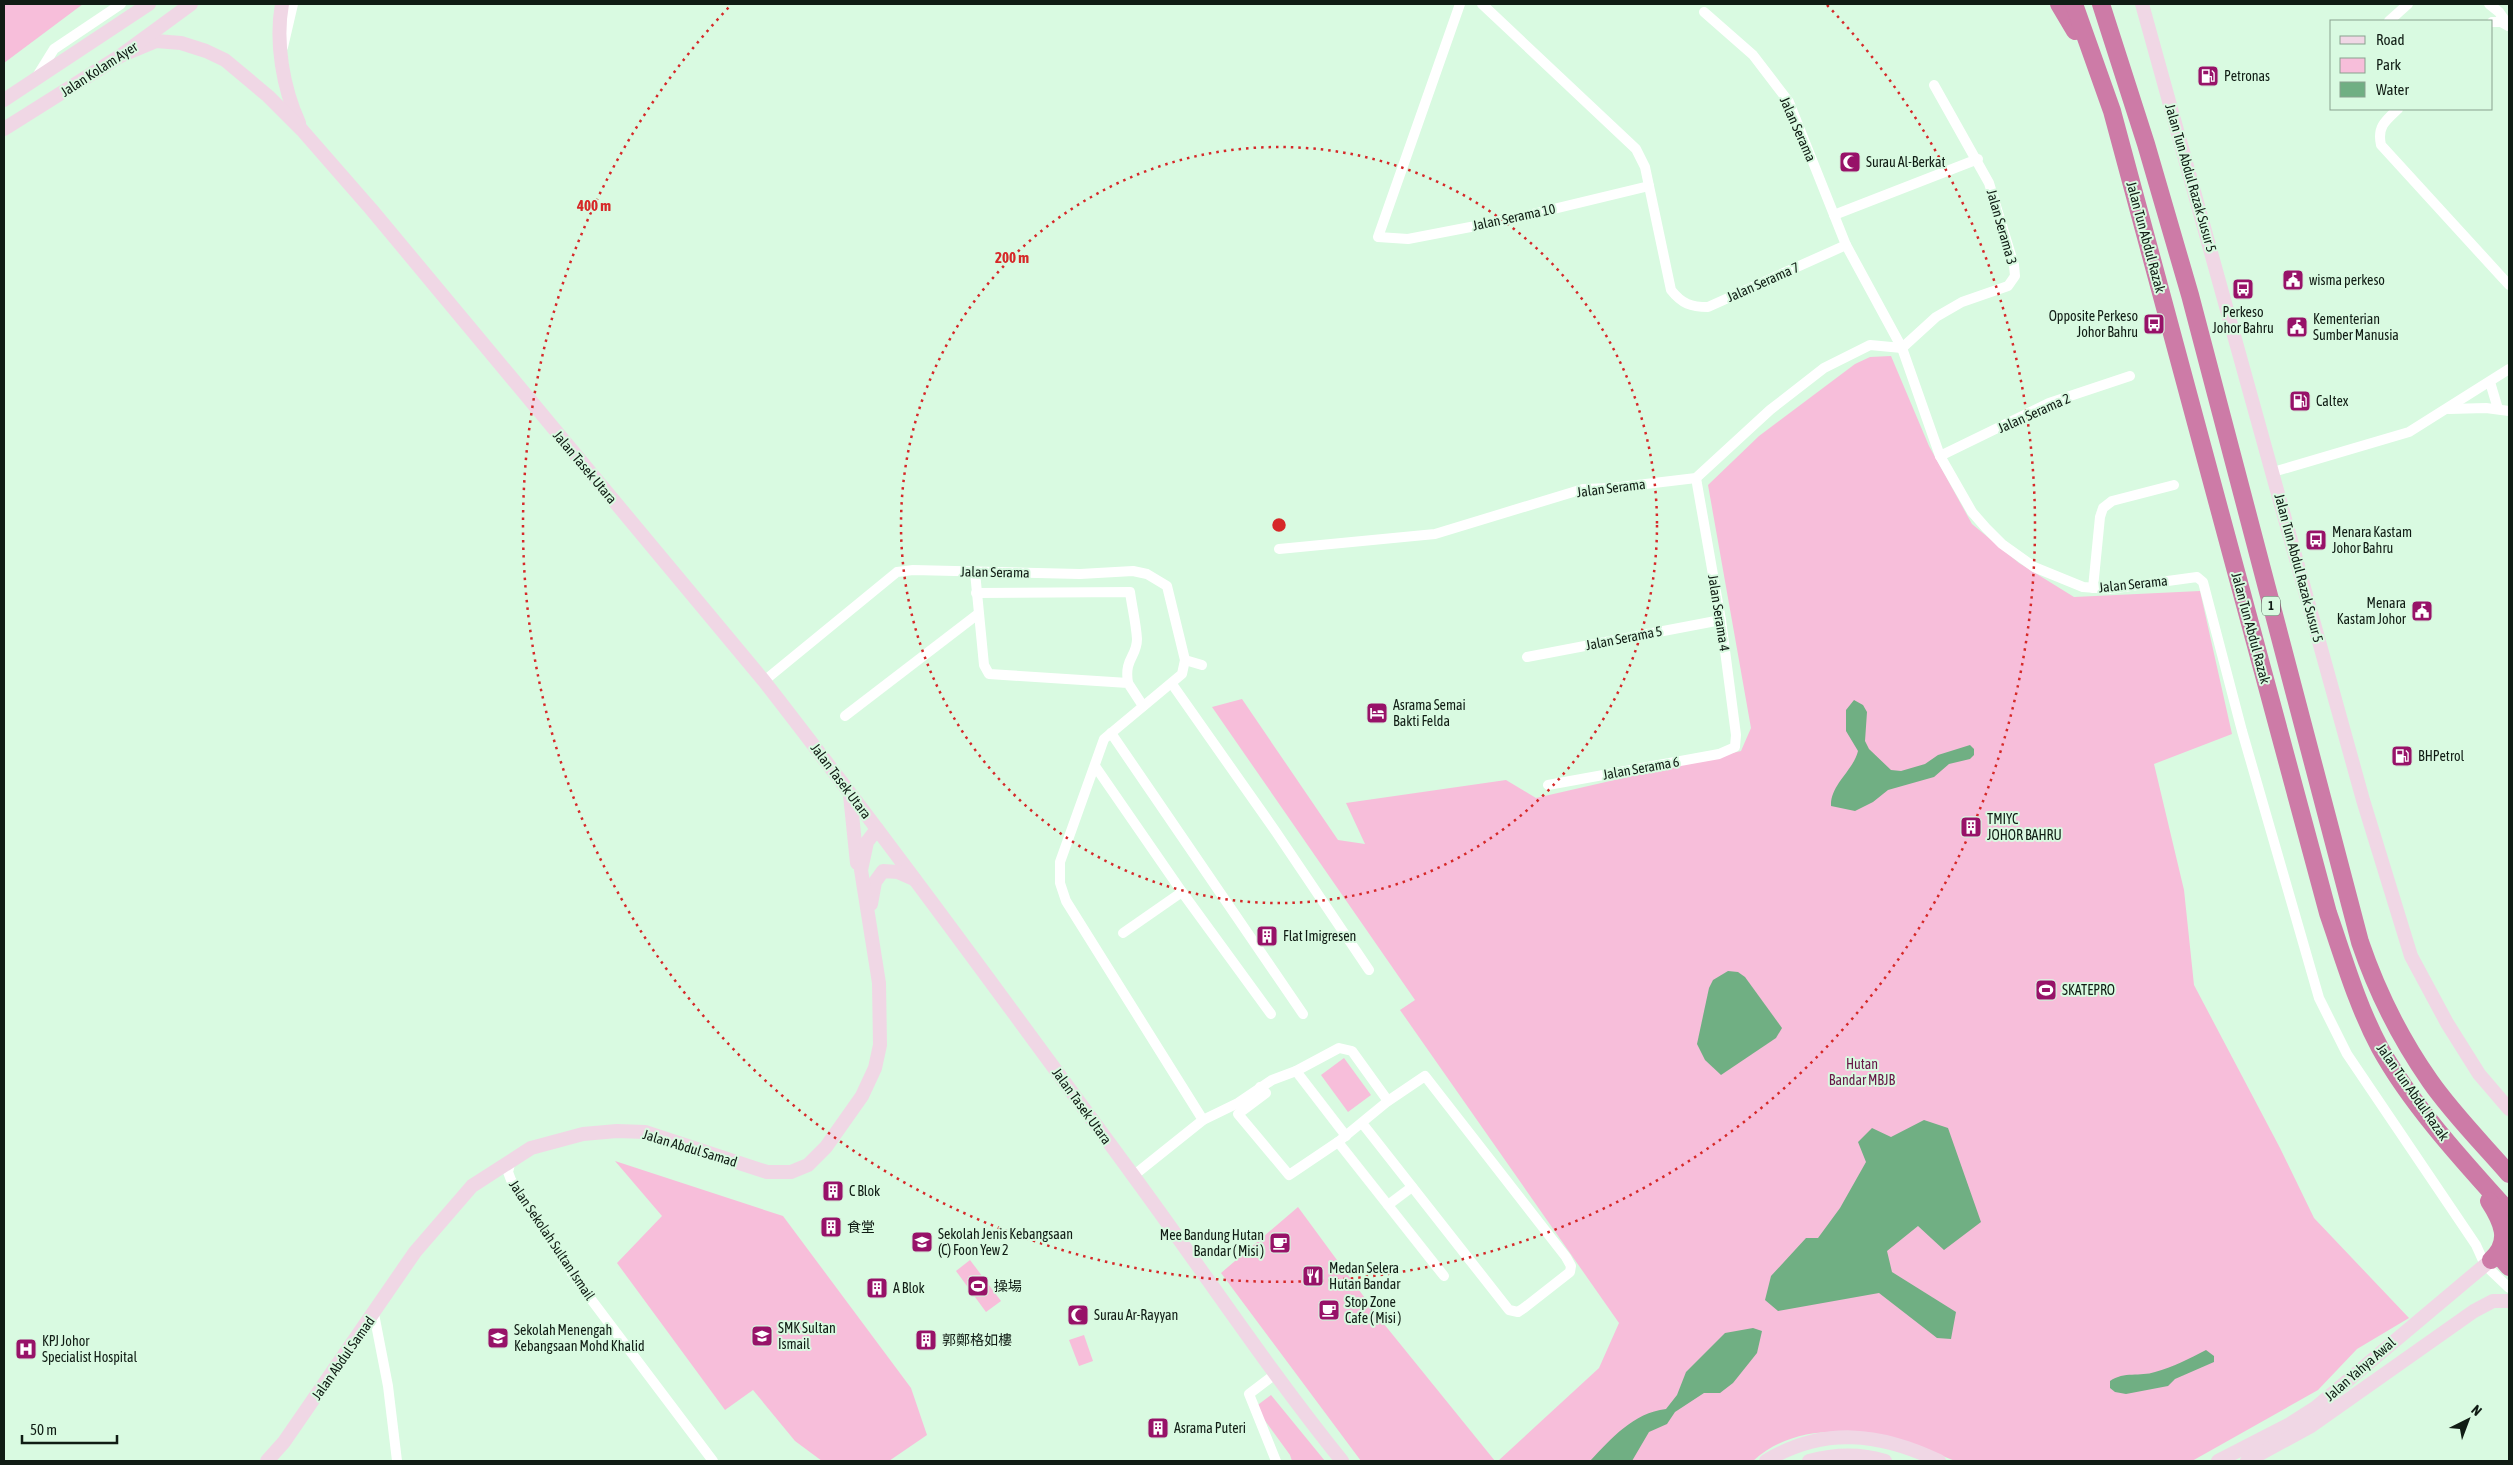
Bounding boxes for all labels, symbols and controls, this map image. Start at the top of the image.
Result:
legend [2330,20,2493,110]
text: Road [2376,31,2405,48]
street label: Jalan Kolam Ayer [58,38,141,100]
text: Park [2376,56,2401,73]
fuel station icon: Petronas [2196,64,2220,88]
place label: Petronas [2224,68,2270,84]
text: Water [2376,81,2409,98]
street label: Jalan Serama [1777,94,1819,164]
street label: Jalan Tun Abdul Razak Susur 5 [2162,102,2220,254]
mosque icon: Surau Al-Berkat [1838,150,1862,174]
place label: Surau Al-Berkat [1866,154,1946,170]
street label: Jalan Tun Abdul Razak [2123,180,2169,294]
street label: Jalan Serama 3 [1984,187,2020,267]
text: 400 m [576,197,611,214]
street label: Jalan Serama 10 [1471,200,1557,234]
text: 200 m [995,249,1029,266]
street label: Jalan Serama 7 [1724,259,1802,305]
public building icon: wisma perkeso [2281,268,2305,292]
place label: wisma perkeso [2309,272,2385,288]
bus stop icon: Perkeso Johor Bahru [2231,277,2255,301]
place label: Perkeso Johor Bahru [2212,304,2274,336]
place label: Opposite Perkeso Johor Bahru [2049,308,2138,340]
place label: Kementerian Sumber Manusia [2313,311,2399,343]
bus stop icon: Opposite Perkeso Johor Bahru [2142,312,2166,336]
public building icon: Kementerian Sumber Manusia [2285,315,2309,339]
fuel station icon: Caltex [2288,389,2312,413]
street label: Jalan Serama 2 [1995,390,2073,436]
place label: Caltex [2316,393,2349,409]
street label: Jalan Tasek Utara [550,427,620,507]
street label: Jalan Serama [1576,476,1646,500]
street label: Jalan Tun Abdul Razak Susur 5 [2271,492,2327,644]
centre of rings [1270,516,1288,534]
place label: Menara Kastam Johor Bahru [2332,524,2412,556]
bus stop icon: Menara Kastam Johor Bahru [2304,528,2328,552]
street label: Jalan Serama [960,563,1030,581]
street label: Jalan Tun Abdul Razak [2228,571,2274,685]
street label: Jalan Serama [2098,572,2168,596]
street label: Jalan Serama 4 [1705,573,1733,653]
place label: Menara Kastam Johor [2337,595,2407,627]
road number: 1 [2262,596,2280,616]
public building icon: Menara Kastam Johor [2410,599,2434,623]
street label: Jalan Serama 5 [1584,623,1664,653]
place label: Asrama Semai Bakti Felda [1393,697,1466,729]
hotel icon: Asrama Semai Bakti Felda [1365,701,1389,725]
street label: Jalan Tasek Utara [807,740,875,822]
fuel station icon: BHPetrol [2390,744,2414,768]
place label: BHPetrol [2418,748,2465,764]
street label: Jalan Serama 6 [1601,753,1681,783]
place label: TMIYC JOHOR BAHRU [1987,811,2062,843]
building icon: TMIYC JOHOR BAHRU [1959,815,1983,839]
building icon: Flat Imigresen [1255,924,1279,948]
place label: Flat Imigresen [1283,928,1356,944]
sports icon: SKATEPRO [2034,978,2058,1002]
place label: SKATEPRO [2062,982,2115,998]
street label: Jalan Tun Abdul Razak [2374,1040,2452,1144]
park label: Hutan Bandar MBJB [1829,1056,1895,1088]
street label: Jalan Tasek Utara [1049,1065,1115,1147]
street label: Jalan Abdul Samad [641,1126,739,1170]
street label: Jalan Sekolah Sultan Ismail [506,1177,598,1303]
building icon: C Blok [821,1179,845,1203]
place label: C Blok [849,1183,880,1199]
building icon: 食堂 [819,1215,843,1239]
place label: 食堂 [847,1219,875,1235]
place label: Sekolah Jenis Kebangsaan (C) Foon Yew 2 [938,1226,1073,1258]
place label: Mee Bandung Hutan Bandar ( Misi ) [1160,1227,1264,1259]
school or university icon: Sekolah Jenis Kebangsaan (C) Foon Yew 2 [910,1230,934,1254]
cafe icon: Mee Bandung Hutan Bandar ( Misi ) [1268,1231,1292,1255]
place label: Medan Selera Hutan Bandar [1329,1260,1401,1292]
restaurant icon: Medan Selera Hutan Bandar [1301,1264,1325,1288]
sports icon: 操場 [966,1274,990,1298]
building icon: A Blok [865,1276,889,1300]
place label: 操場 [994,1278,1022,1294]
place label: A Blok [893,1280,925,1296]
place label: Stop Zone Cafe ( Misi ) [1345,1294,1401,1326]
cafe icon: Stop Zone Cafe ( Misi ) [1317,1298,1341,1322]
mosque icon: Surau Ar-Rayyan [1066,1303,1090,1327]
place label: Surau Ar-Rayyan [1094,1307,1178,1323]
street label: Jalan Abdul Samad [308,1313,378,1403]
place label: SMK Sultan Ismail [778,1320,836,1352]
place label: Sekolah Menengah Kebangsaan Mohd Khalid [514,1322,645,1354]
school or university icon: SMK Sultan Ismail [750,1324,774,1348]
school or university icon: Sekolah Menengah Kebangsaan Mohd Khalid [486,1326,510,1350]
building icon: 郭鄭格如樓 [914,1328,938,1352]
place label: 郭鄭格如樓 [942,1332,1012,1348]
place label: KPJ Johor Specialist Hospital [42,1333,138,1365]
street label: Jalan Yahya Awal [2322,1334,2399,1404]
hospital icon: KPJ Johor Specialist Hospital [14,1337,38,1361]
north arrow [2443,1395,2493,1445]
text: N [2468,1402,2485,1419]
scale bar [22,1412,118,1444]
building icon: Asrama Puteri [1146,1416,1170,1440]
place label: Asrama Puteri [1174,1420,1246,1436]
text: 50 m [30,1421,57,1438]

